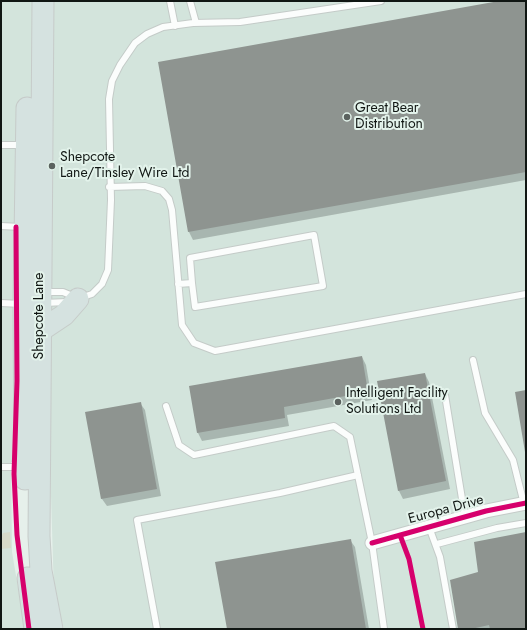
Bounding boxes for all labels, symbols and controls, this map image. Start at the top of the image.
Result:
place label: Great Bear Distribution [355,101,423,134]
marker: Great Bear Distribution [342,112,352,122]
place label: Shepcote Lane/Tinsley Wire Ltd [60,150,190,182]
marker: Shepcote Lane/Tinsley Wire Ltd [47,161,57,171]
street label: Shepcote Lane [32,273,48,359]
place label: Intelligent Facility Solutions Ltd [346,386,448,418]
marker: Intelligent Facility Solutions Ltd [333,397,343,407]
street label: Europa Drive [406,492,486,528]

